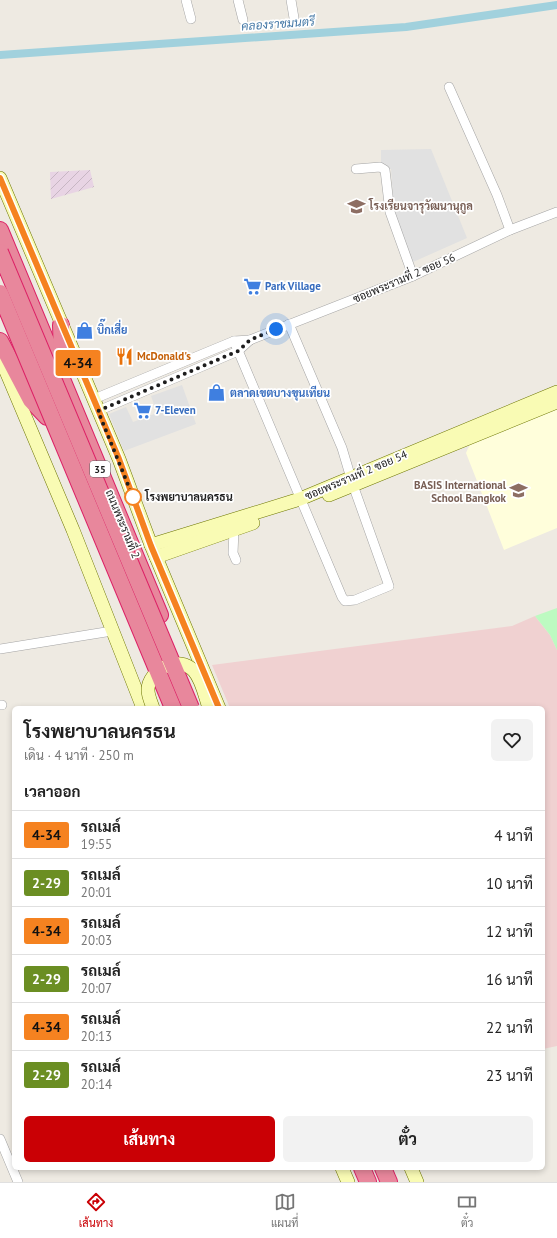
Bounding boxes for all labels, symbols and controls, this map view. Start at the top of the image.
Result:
water label: คลองราชมนตรี [241,13,316,34]
school or university icon: โรงเรียนจารุวัฒนานุกูล [346,196,366,216]
place label: โรงเรียนจารุวัฒนานุกูล [368,198,473,214]
street label: ซอยพระรามที่ 2 ซอย 56 [349,246,457,306]
supermarket icon: Park Village [242,276,262,296]
place label: Park Village [265,279,321,293]
place label: บิ๊กเสี่ย [97,318,127,337]
your location [266,319,286,339]
shop icon: บิ๊กเสี่ย [74,320,94,340]
restaurant icon: McDonald's [114,346,134,366]
place label: McDonald's [137,349,191,363]
line badge: 4-34 [50,350,106,376]
text: 4-34 [64,354,92,372]
shop icon: ตลาดเขตบางขุนเทียน [207,383,227,403]
place label: ตลาดเขตบางขุนเทียน [230,385,330,401]
supermarket icon: 7-Eleven [132,400,152,420]
place label: 7-Eleven [155,403,196,417]
street label: ซอยพระรามที่ 2 ซอย 54 [301,443,409,503]
road number: 35 [90,461,110,477]
place label: BASIS International School Bangkok [414,478,507,505]
school or university icon: BASIS International School Bangkok [509,481,529,501]
street label: ถนนพระรามที่ 2 [103,486,147,561]
marker: โรงพยาบาลนครธน [124,488,142,506]
place label: โรงพยาบาลนครธน [144,489,233,504]
text: โรงพยาบาลนครธน [24,719,176,743]
button: heart [491,719,533,761]
text: เดิน · 4 นาที · 250 m [24,747,134,764]
text: เวลาออก [24,782,81,801]
text: รถเมล์ [81,817,121,836]
text: 4-34 [32,826,61,844]
text: 4 นาที [494,826,533,845]
text: 19:55 [81,836,112,853]
text: รถเมล์ [81,865,121,884]
text: 2-29 [32,874,61,892]
text: 10 นาที [486,874,533,893]
text: 20:01 [81,884,112,901]
text: รถเมล์ [81,913,121,932]
text: 4-34 [32,922,61,940]
text: 12 นาที [486,922,533,941]
text: 20:03 [81,932,112,949]
text: รถเมล์ [81,961,121,980]
text: 2-29 [32,970,61,988]
text: 16 นาที [486,970,533,989]
text: 20:07 [81,980,112,997]
text: รถเมล์ [81,1009,121,1028]
text: 4-34 [32,1018,61,1036]
text: 22 นาที [486,1018,533,1037]
text: 20:13 [81,1028,112,1045]
text: รถเมล์ [81,1057,121,1076]
text: 2-29 [32,1066,61,1084]
text: 23 นาที [486,1066,533,1085]
text: 20:14 [81,1076,112,1093]
button: เส้นทาง [24,1116,275,1162]
button: ตั๋ว [283,1116,533,1162]
tab: เส้นทาง [79,1191,113,1230]
tab: แผนที่ [271,1191,298,1230]
tab: ตั๋ว [456,1191,478,1230]

